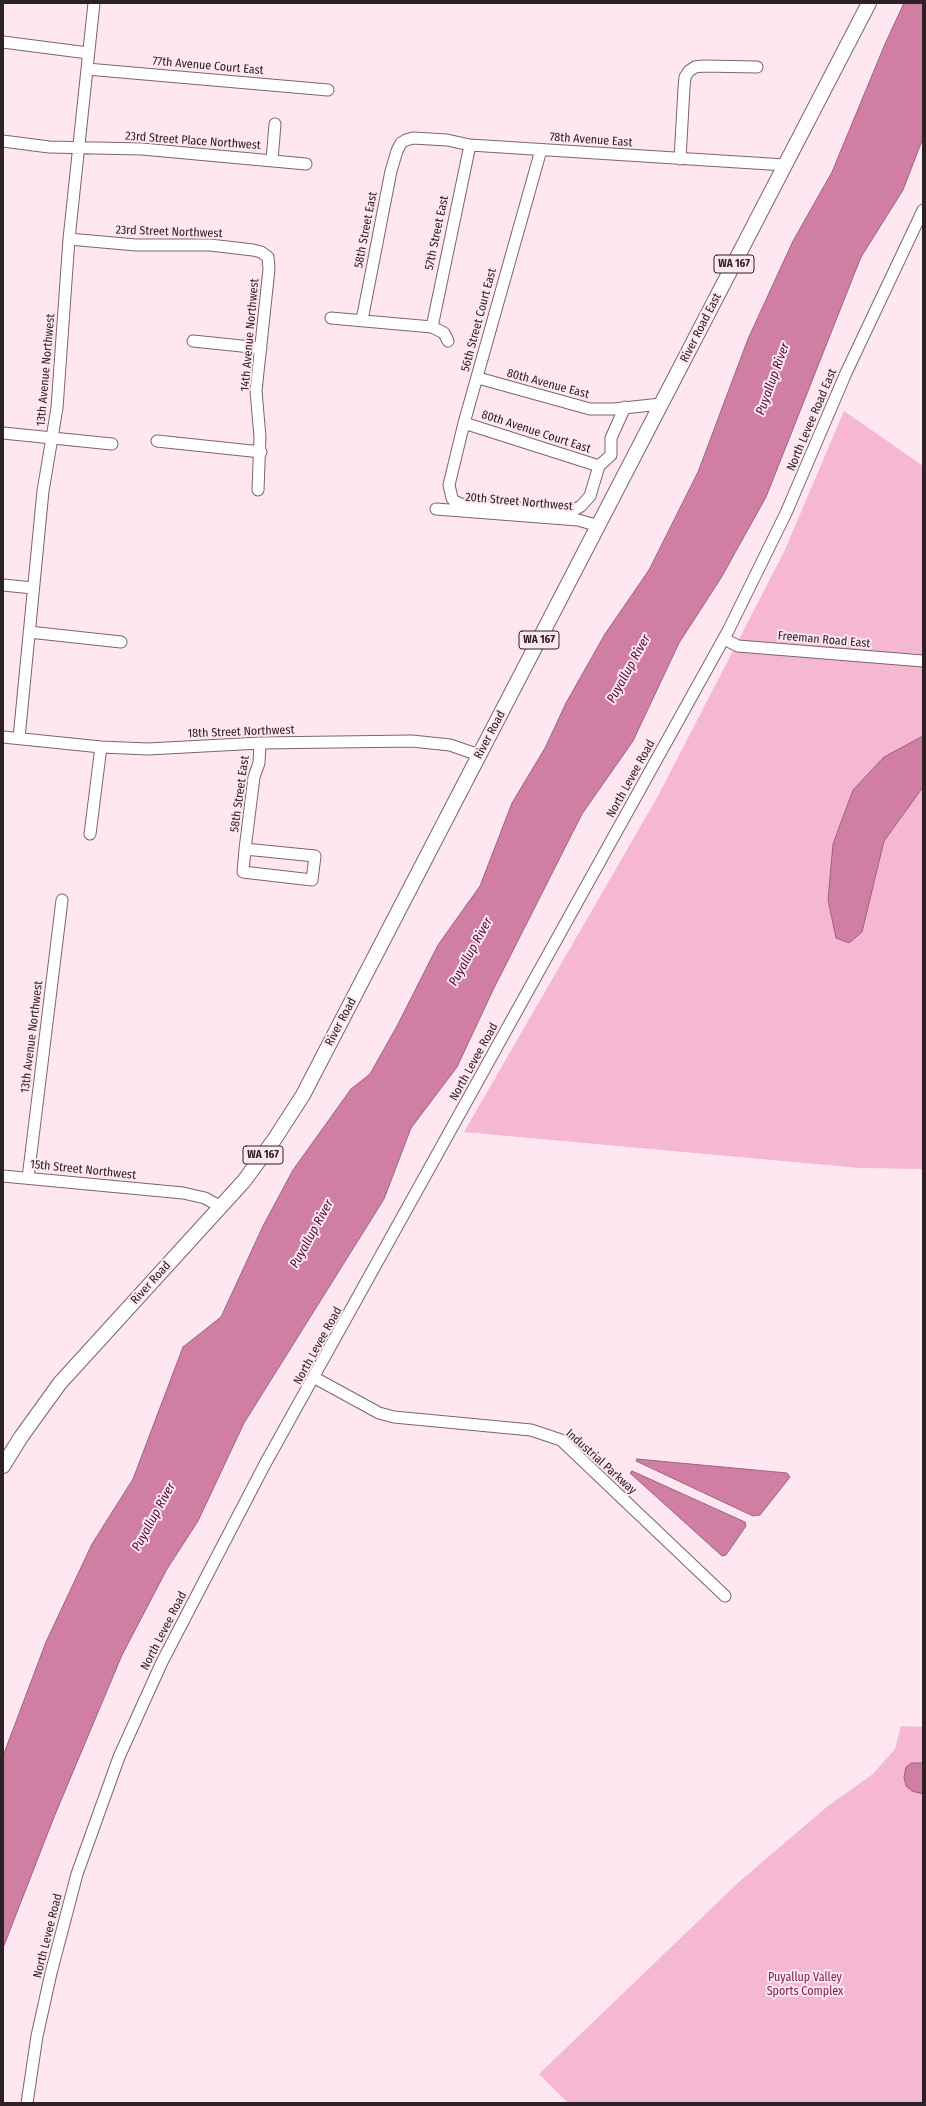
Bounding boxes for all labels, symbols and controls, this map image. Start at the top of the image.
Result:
street label: 77th Avenue Court East [152,54,264,78]
street label: 23rd Street Place Northwest [125,129,261,153]
street label: 78th Avenue East [549,130,633,150]
street label: 58th Street East [352,191,380,269]
street label: 57th Street East [422,194,452,272]
street label: 23rd Street Northwest [115,223,223,241]
road number: WA 167 [714,255,754,273]
street label: 56th Street Court East [458,267,500,373]
street label: 14th Avenue Northwest [238,278,262,392]
street label: River Road East [677,291,725,365]
street label: 13th Avenue Northwest [34,313,58,427]
water label: Puyallup River [753,341,793,417]
street label: 80th Avenue East [505,366,591,402]
street label: North Levee Road East [784,367,840,473]
street label: 80th Avenue Court East [480,408,592,456]
street label: 20th Street Northwest [465,490,573,514]
street label: Freeman Road East [777,629,871,651]
road number: WA 167 [519,631,559,649]
water label: Puyallup River [604,632,654,706]
street label: River Road [471,708,509,762]
street label: 18th Street Northwest [187,723,295,741]
street label: North Levee Road [604,738,658,820]
street label: 58th Street East [227,755,253,833]
water label: Puyallup River [446,915,496,989]
street label: 13th Avenue Northwest [18,980,46,1094]
street label: River Road [322,995,360,1049]
street label: North Levee Road [447,1021,501,1103]
road number: WA 167 [243,1146,283,1164]
street label: 15th Street Northwest [29,1157,137,1183]
water label: Puyallup River [287,1197,337,1271]
street label: River Road [128,1259,174,1307]
street label: North Levee Road [291,1305,345,1387]
street label: Industrial Parkway [563,1426,639,1498]
water label: Puyallup River [129,1480,179,1554]
street label: North Levee Road [138,1589,190,1673]
street label: North Levee Road [31,1892,65,1980]
park label: Puyallup Valley Sports Complex [767,1971,843,1999]

